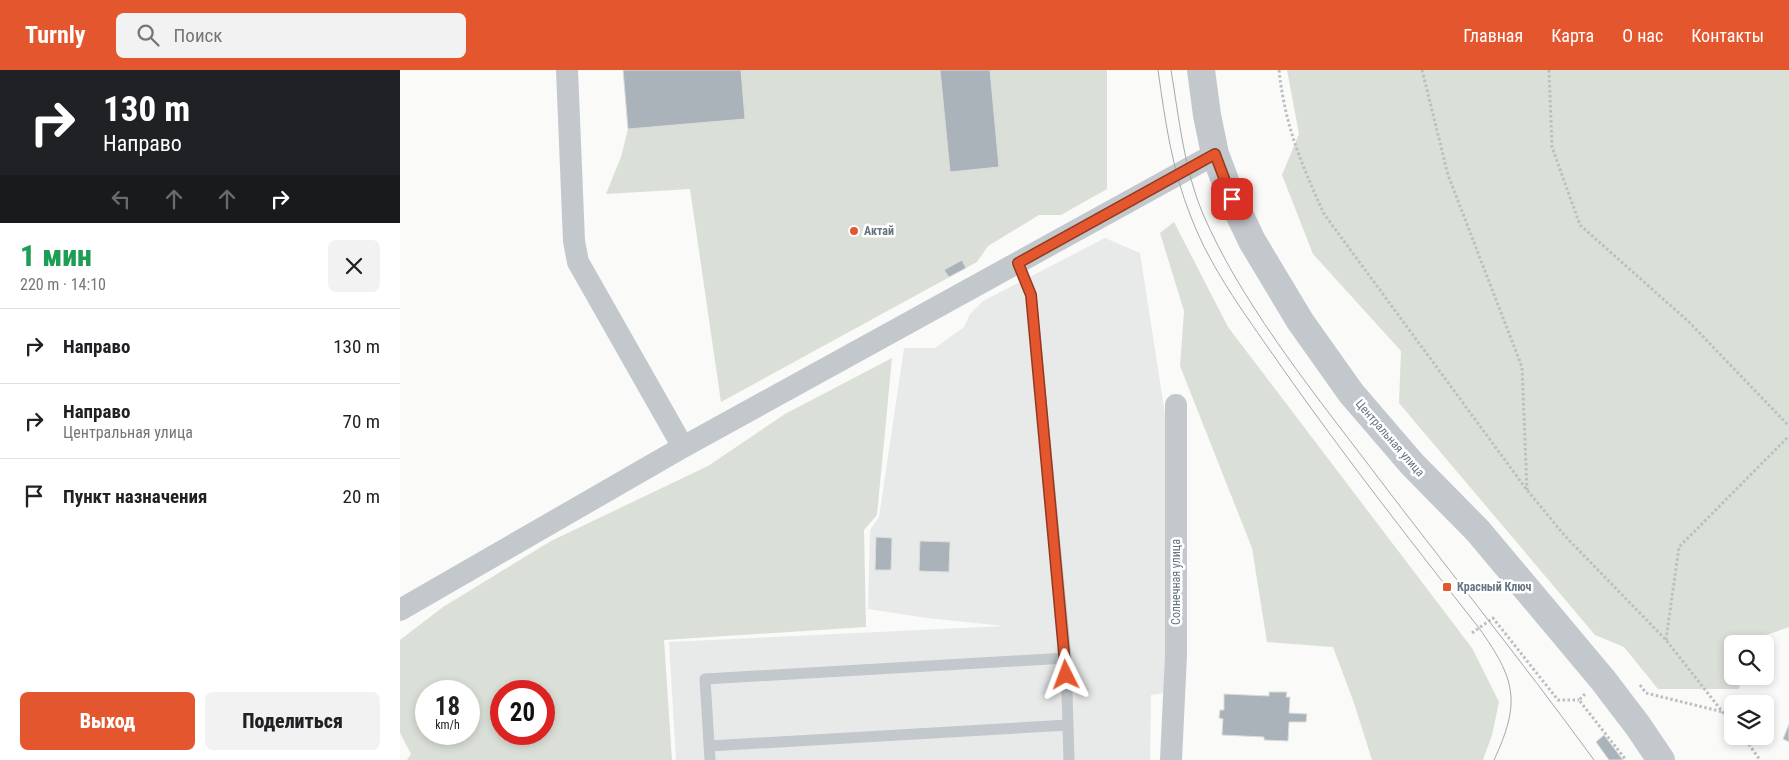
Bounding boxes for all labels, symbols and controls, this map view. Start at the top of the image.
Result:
search box [116,13,466,58]
text: Turnly [25,21,86,49]
icon: search [134,21,162,49]
text: Поиск [174,24,222,47]
text: Главная [1463,25,1523,46]
text: Карта [1551,25,1594,46]
text: О нас [1622,25,1663,46]
text: Контакты [1691,25,1764,46]
text: 130 m [103,89,190,130]
icon: right [20,90,85,155]
text: Направо [103,131,182,156]
pin [1211,178,1253,220]
icon: left [107,185,135,213]
icon: ahead [160,185,188,213]
icon: ahead [213,185,241,213]
icon: right [266,185,294,213]
icon: arrive [1218,185,1246,213]
place label: Актай [864,224,894,238]
marker: Актай [848,225,860,237]
text: 1 мин [20,238,92,273]
button: close [328,240,380,292]
text: 220 m · 14:10 [20,275,106,294]
icon: right [20,332,48,360]
text: Направо [63,335,130,358]
text: 130 m [333,335,380,358]
street label: Центральная улица [1353,397,1427,480]
text: Направо [63,400,130,423]
icon: right [20,407,48,435]
text: 70 m [343,410,380,433]
text: Центральная улица [63,423,193,442]
icon: arrive [20,482,48,510]
text: Пункт назначения [63,485,207,508]
text: 20 m [343,485,380,508]
street label: Солнечная улица [1169,539,1183,625]
place label: Красный Ключ [1457,580,1532,594]
marker: Красный Ключ [1441,581,1453,593]
map controls [1724,635,1774,745]
button: search [1724,635,1774,685]
position arrow [1039,648,1091,700]
speed limit sign: 20 [490,680,555,745]
button: Выход [20,692,195,750]
button: Поделиться [205,692,380,750]
text: 18 [435,692,460,721]
button: layers [1724,695,1774,745]
text: km/h [435,718,460,732]

